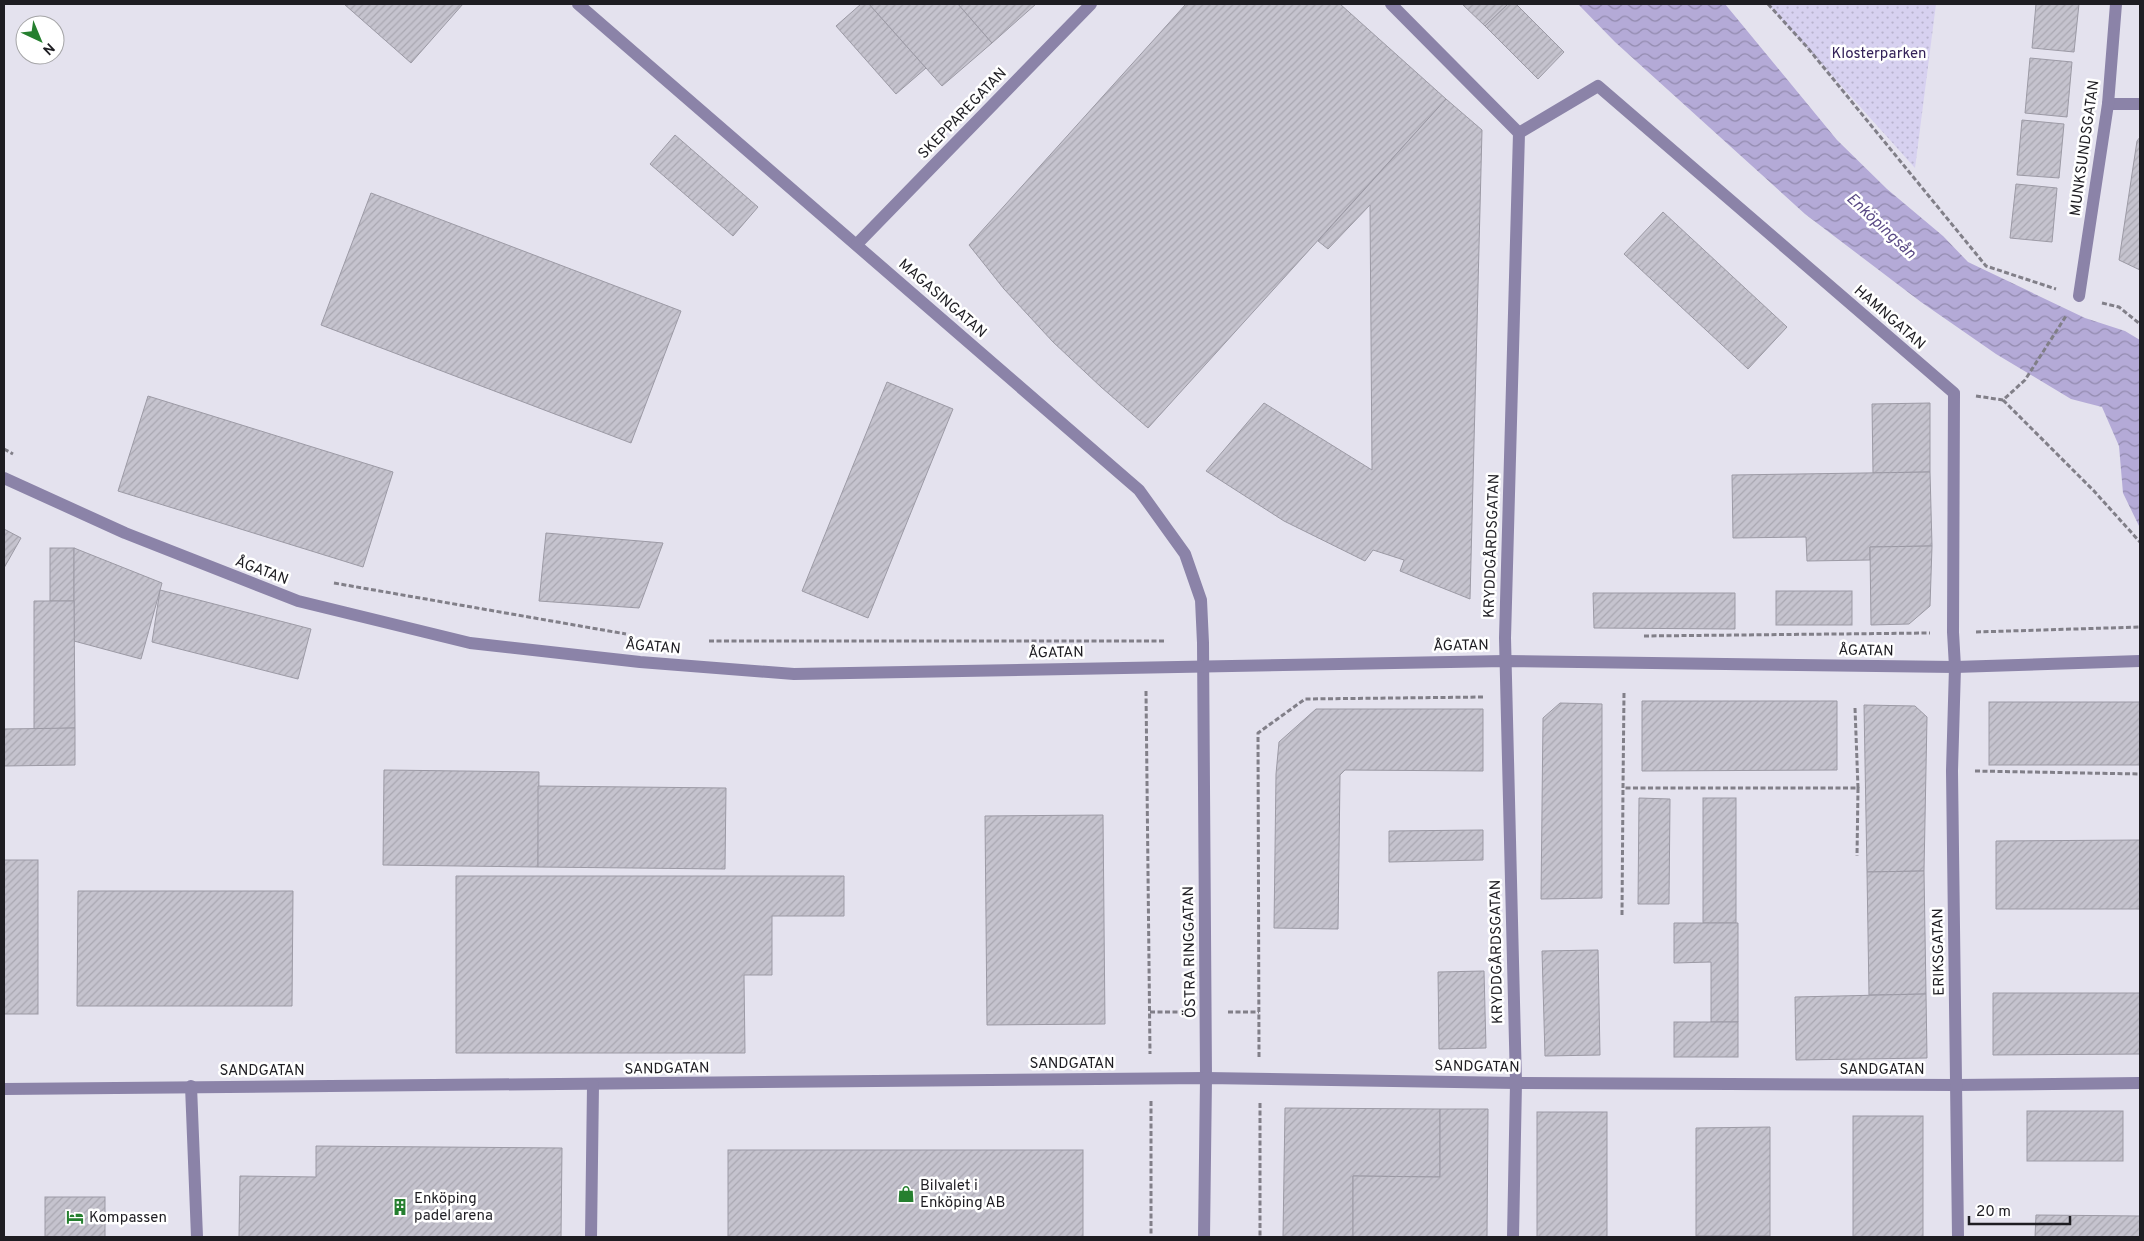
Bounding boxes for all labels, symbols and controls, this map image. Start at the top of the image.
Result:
north arrow [15,15,65,65]
text: N [38,39,58,58]
park label: Klosterparken [1831,45,1927,64]
street label: SKEPPAREGATAN [915,64,1011,164]
street label: MUNKSUNDSGATAN [2067,79,2104,218]
water label: Enköpingsån [1842,189,1920,264]
street label: MAGASINGATAN [894,256,990,343]
street label: HAMNGATAN [1849,282,1929,354]
street label: KRYDDGÅRDSGATAN [1480,474,1505,619]
street label: ÅGATAN [232,553,291,590]
street label: ÅGATAN [624,636,681,659]
street label: ÅGATAN [1433,637,1489,656]
street label: ÅGATAN [1838,642,1894,661]
street label: ÅGATAN [1028,644,1084,663]
street label: KRYDDGÅRDSGATAN [1487,880,1508,1024]
street label: ÖSTRA RINGGATAN [1179,886,1201,1018]
street label: ERIKSGATAN [1929,908,1950,996]
street label: SANDGATAN [1029,1055,1115,1074]
street label: SANDGATAN [1434,1057,1520,1078]
street label: SANDGATAN [624,1059,710,1080]
street label: SANDGATAN [1839,1061,1925,1080]
street label: SANDGATAN [219,1062,305,1081]
place label: Bilvalet i Enköping AB [920,1177,1005,1213]
shop icon: Bilvalet i Enköping AB [896,1184,916,1204]
place label: Enköping padel arena [414,1190,493,1226]
scale bar [1969,1194,2070,1226]
building icon: Enköping padel arena [390,1197,410,1217]
text: 20 m [1976,1203,2011,1222]
hotel icon: Kompassen [65,1207,85,1227]
place label: Kompassen [89,1209,167,1228]

